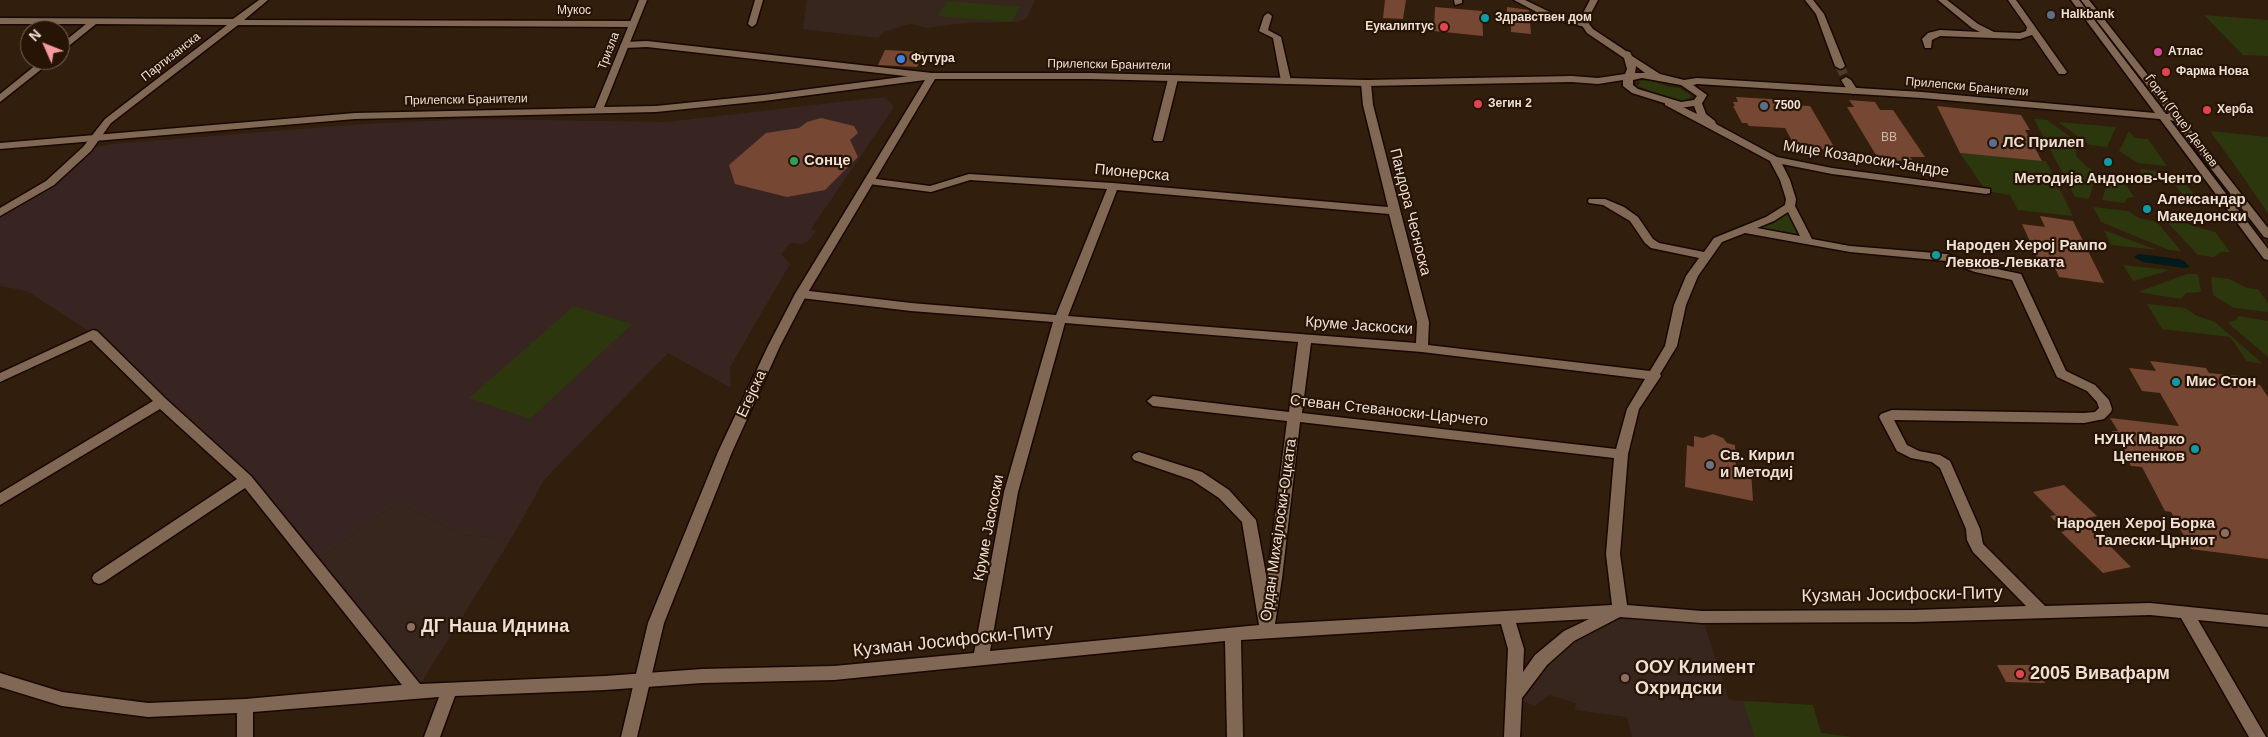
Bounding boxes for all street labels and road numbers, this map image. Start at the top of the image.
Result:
street label: Мукос [557,4,591,18]
street label: Партизанска [139,30,203,84]
street label: Тризла [595,30,623,72]
street label: Прилепски Бранители [1047,57,1171,73]
street label: Ѓорѓи (Гоце) Делчев [2142,72,2220,170]
street label: Прилепски Бранители [1905,74,2029,100]
street label: Прилепски Бранители [404,92,528,108]
street label: Мице Козароски-Јандре [1782,137,1950,181]
street label: Пандора Чесноска [1385,146,1435,278]
street label: Пионерска [1094,161,1170,185]
street label: Круме Јаскоски [1305,313,1413,339]
street label: Егејска [733,368,771,420]
street label: Стеван Стеваноски-Царчето [1289,392,1489,430]
street label: Ордан Михајлоски-Оцката [1257,438,1301,622]
street label: Круме Јаскоски [970,473,1008,583]
street label: Кузман Јосифоски-Питу [1801,582,2003,608]
street label: Кузман Јосифоски-Питу [852,620,1054,662]

